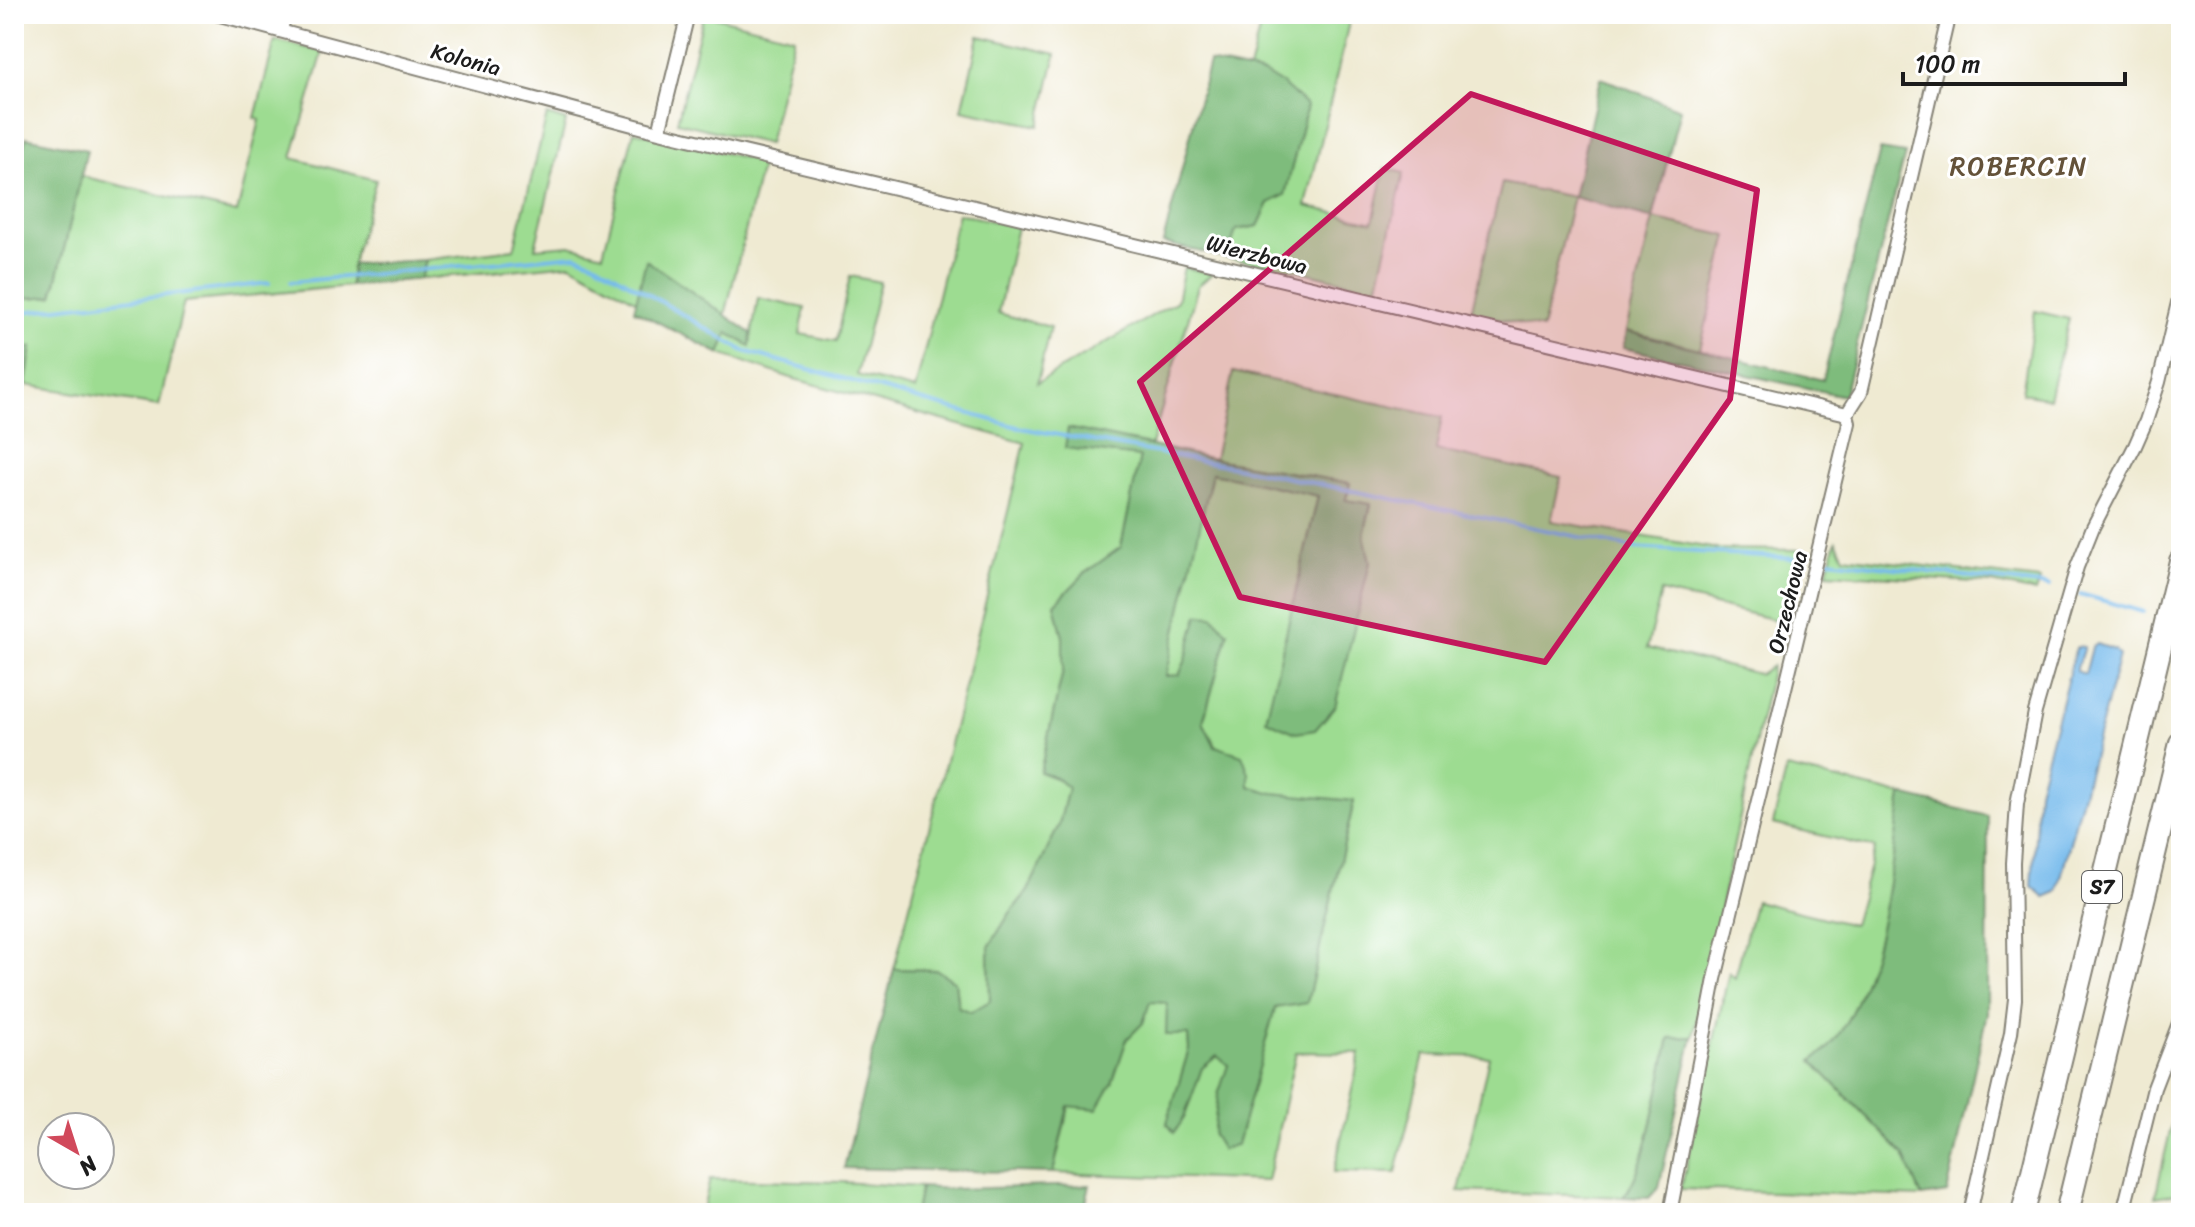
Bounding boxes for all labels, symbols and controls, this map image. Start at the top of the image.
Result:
street label: Kolonia [427,31,505,88]
scale bar [1903,36,2125,86]
text: 100 m [1915,43,1980,85]
district label: ROBERCIN [1950,143,2088,189]
street label: Wierzbowa [1202,223,1311,286]
street label: Orzechowa [1756,546,1819,658]
road number: S7 [2082,871,2122,903]
north arrow [36,1111,116,1191]
text: N [69,1146,107,1187]

